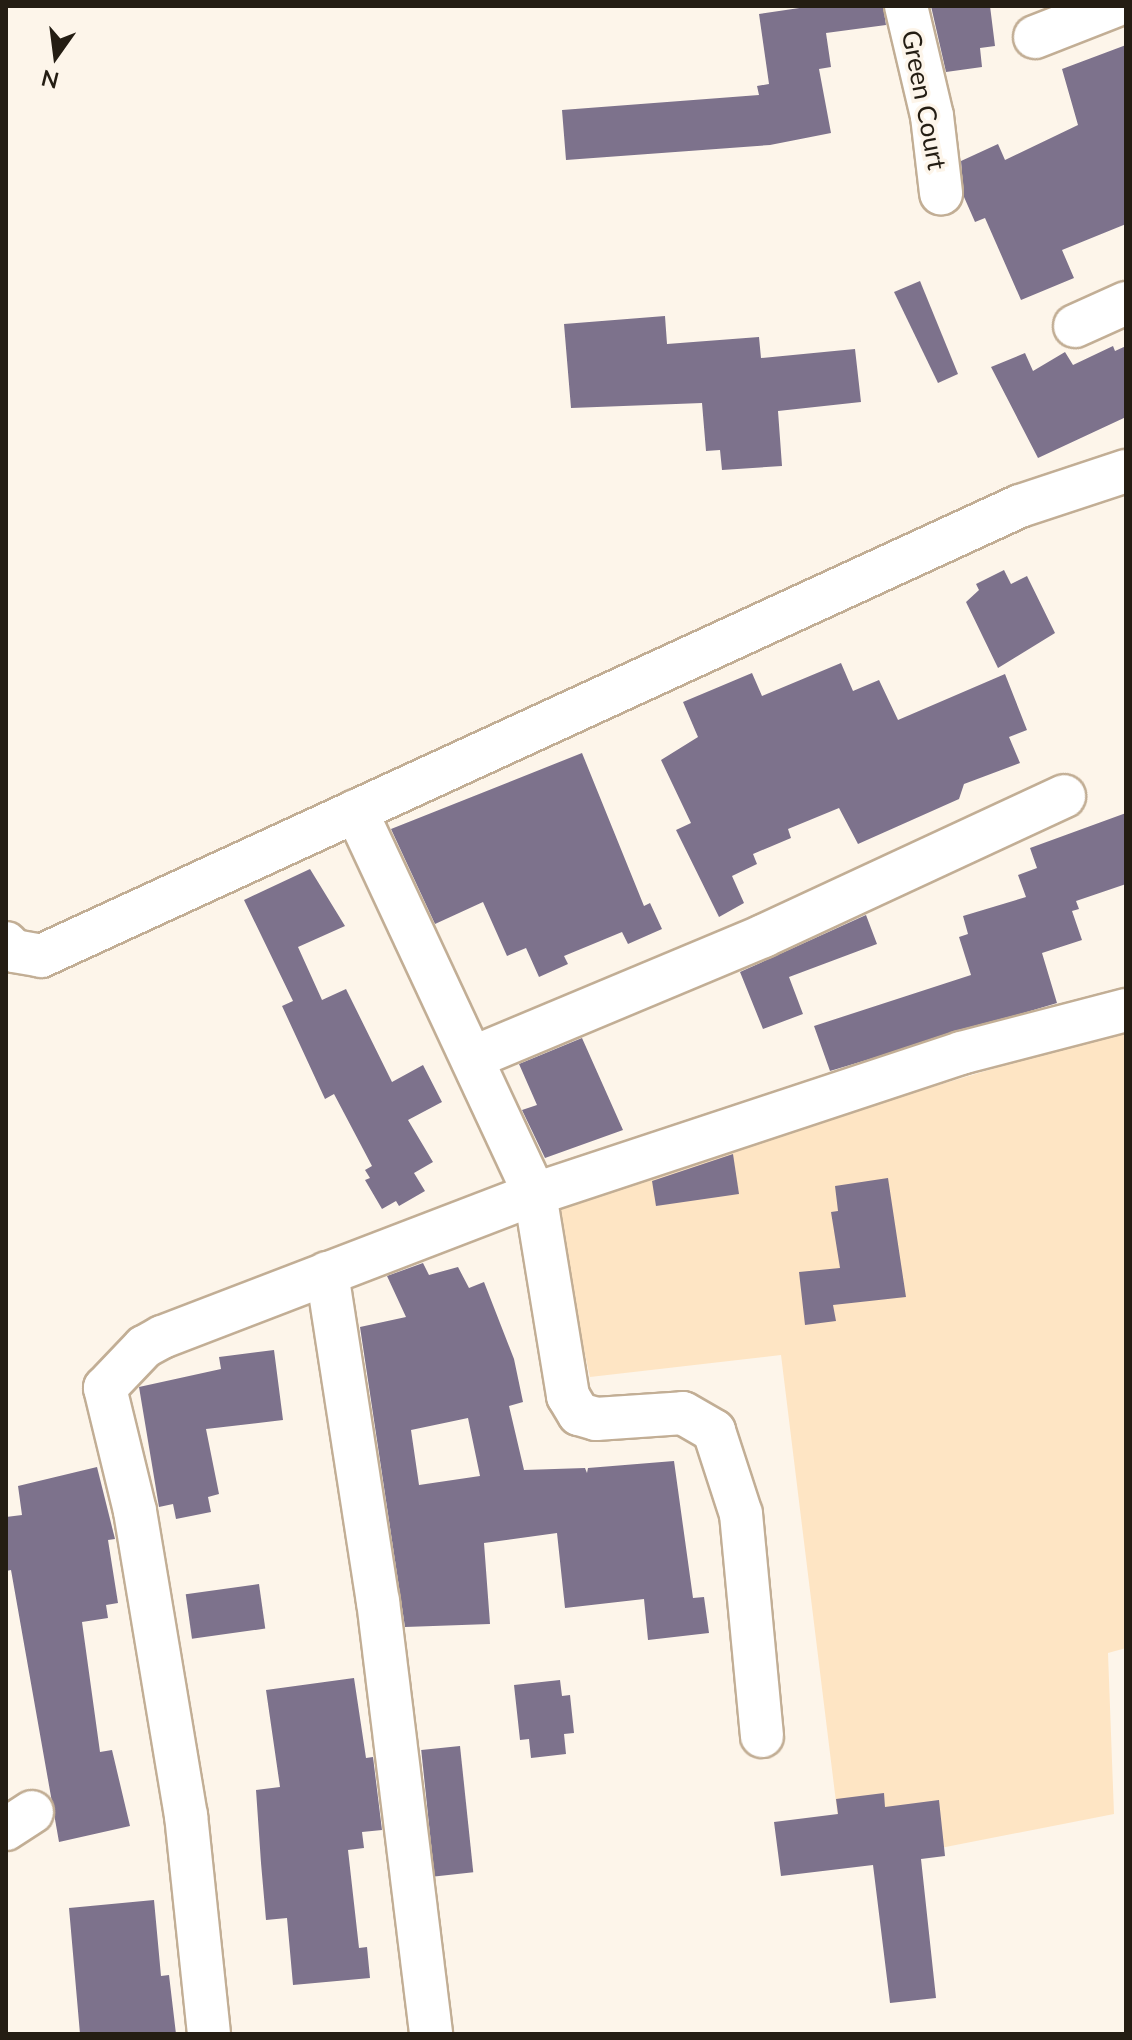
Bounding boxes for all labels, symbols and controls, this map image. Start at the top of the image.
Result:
north arrow [16,16,96,96]
street label: Green Court [895,28,953,172]
text: N [39,65,62,95]

